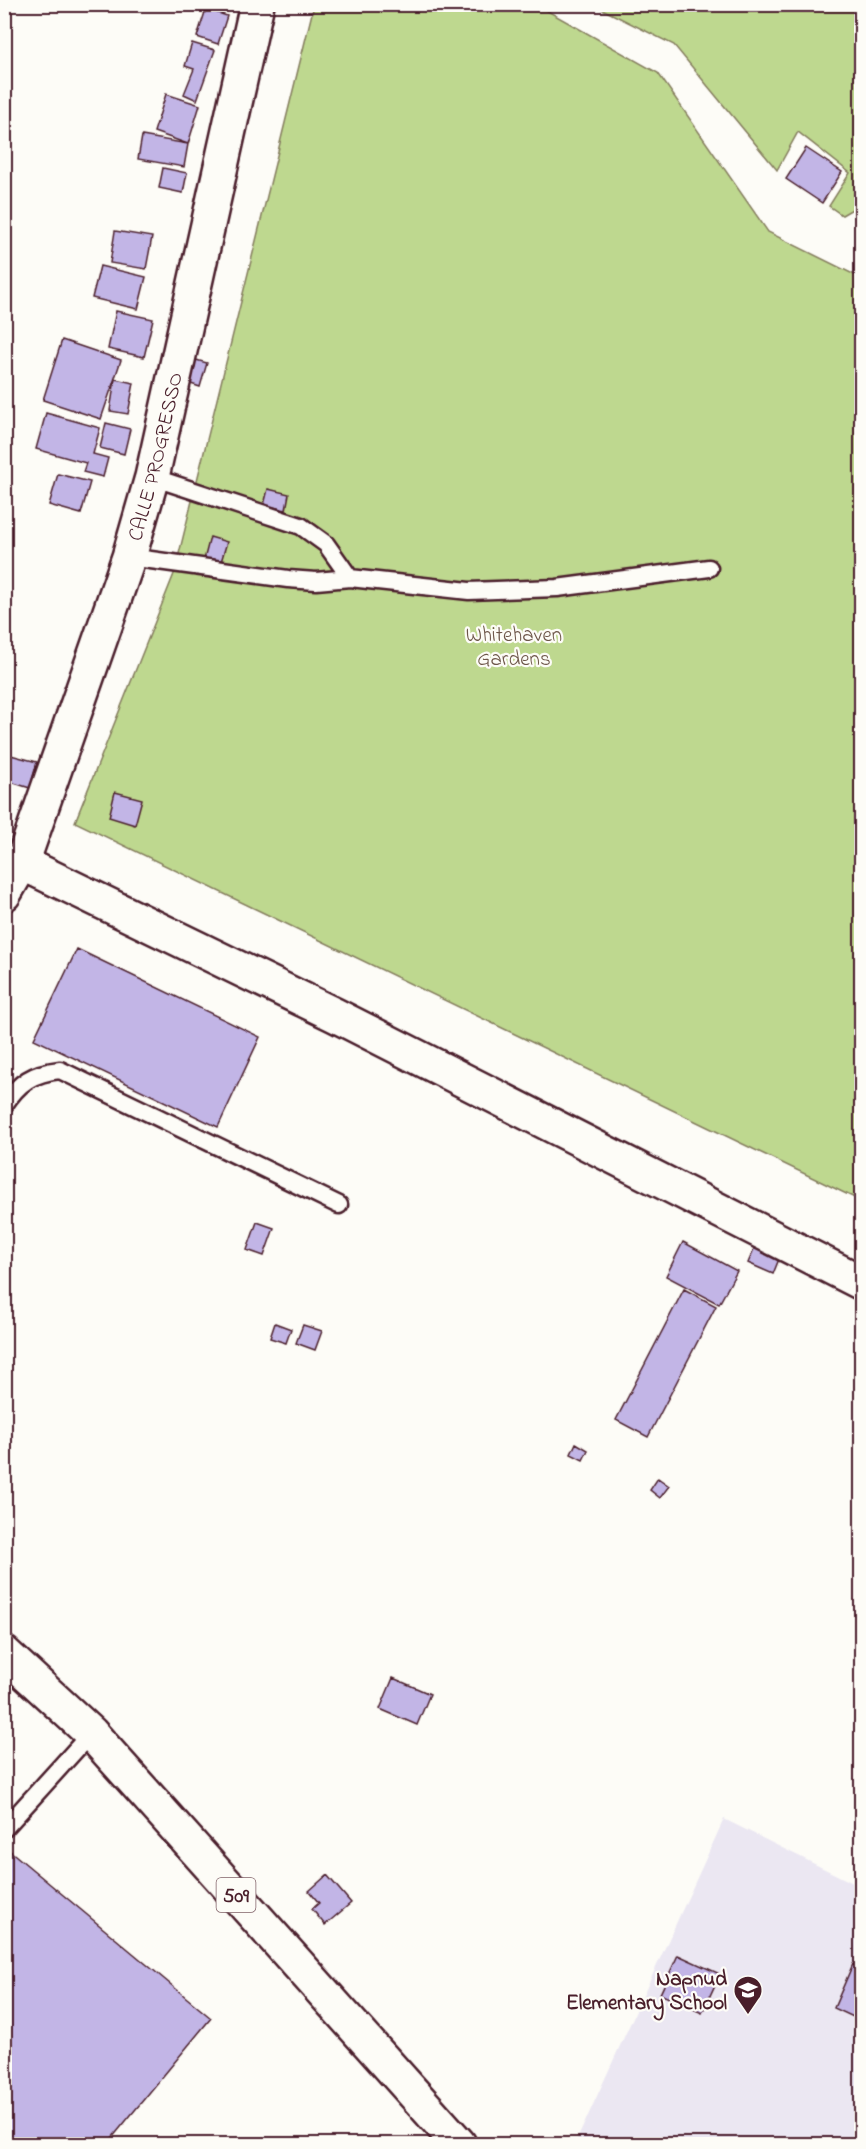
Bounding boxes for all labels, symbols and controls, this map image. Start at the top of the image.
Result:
street label: CALLE PROGRESSO [121,370,192,545]
park label: Whitehaven Gardens [466,621,562,675]
road number: 509 [216,1878,256,1912]
place label: Napnud Elementary School [566,1965,727,2021]
school or university icon: Napnud Elementary School [732,1974,764,2016]

